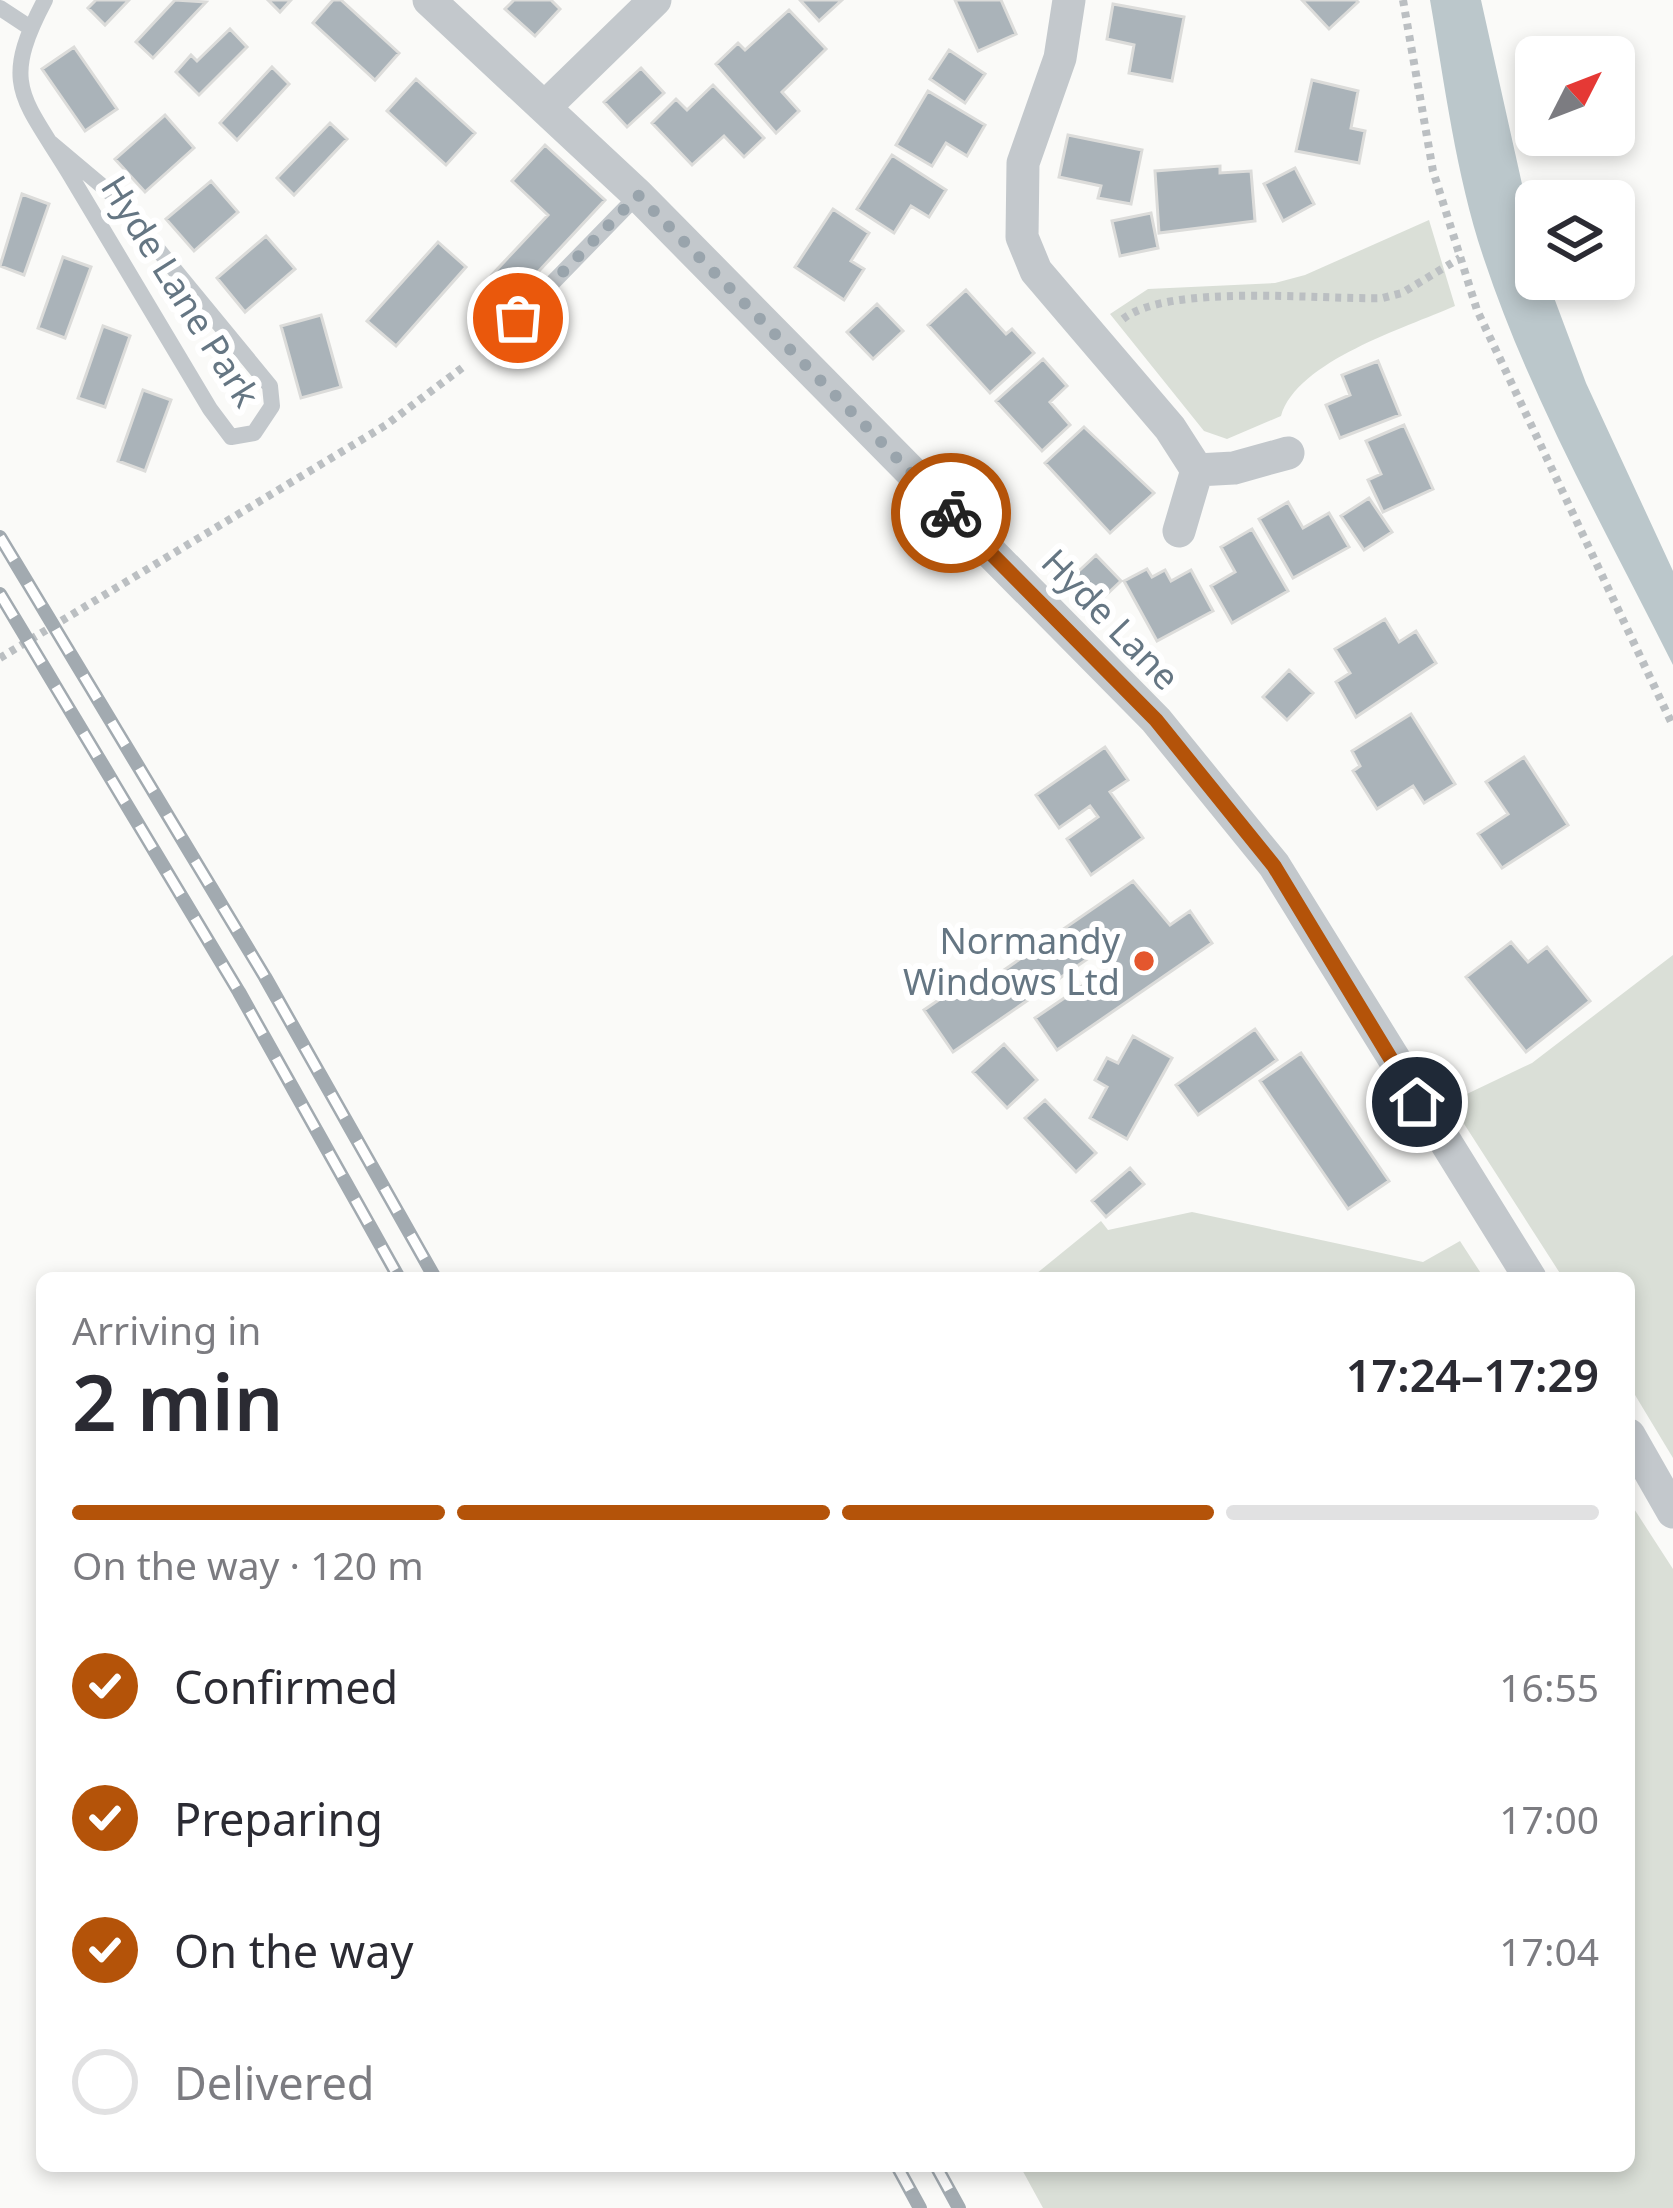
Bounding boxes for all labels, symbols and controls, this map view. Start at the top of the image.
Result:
north arrow [1515,36,1635,156]
map controls [1515,36,1635,300]
street label: Hyde Lane Park [90,166,272,416]
button: layers [1515,180,1635,300]
pin [467,267,569,369]
icon: bag [485,285,551,351]
courier [891,453,1011,573]
icon: bike [918,480,984,546]
street label: Hyde Lane [1031,538,1191,700]
place label: Normandy Windows Ltd [903,916,1121,1006]
marker: Normandy Windows Ltd [1131,948,1157,974]
pin [1366,1051,1468,1153]
icon: home [1384,1069,1450,1135]
text: Arriving in [72,1303,261,1356]
text: 17:24–17:29 [1346,1344,1599,1405]
text: 2 min [72,1348,284,1454]
text: On the way · 120 m [72,1538,424,1591]
icon: check [72,1653,138,1719]
text: Confirmed [174,1656,398,1717]
text: 16:55 [1499,1660,1599,1713]
icon: check [72,1785,138,1851]
text: Preparing [174,1788,383,1849]
text: 17:00 [1499,1792,1599,1845]
icon: check [72,1917,138,1983]
text: On the way [174,1920,413,1981]
text: 17:04 [1499,1924,1599,1977]
text: Delivered [174,2052,374,2113]

